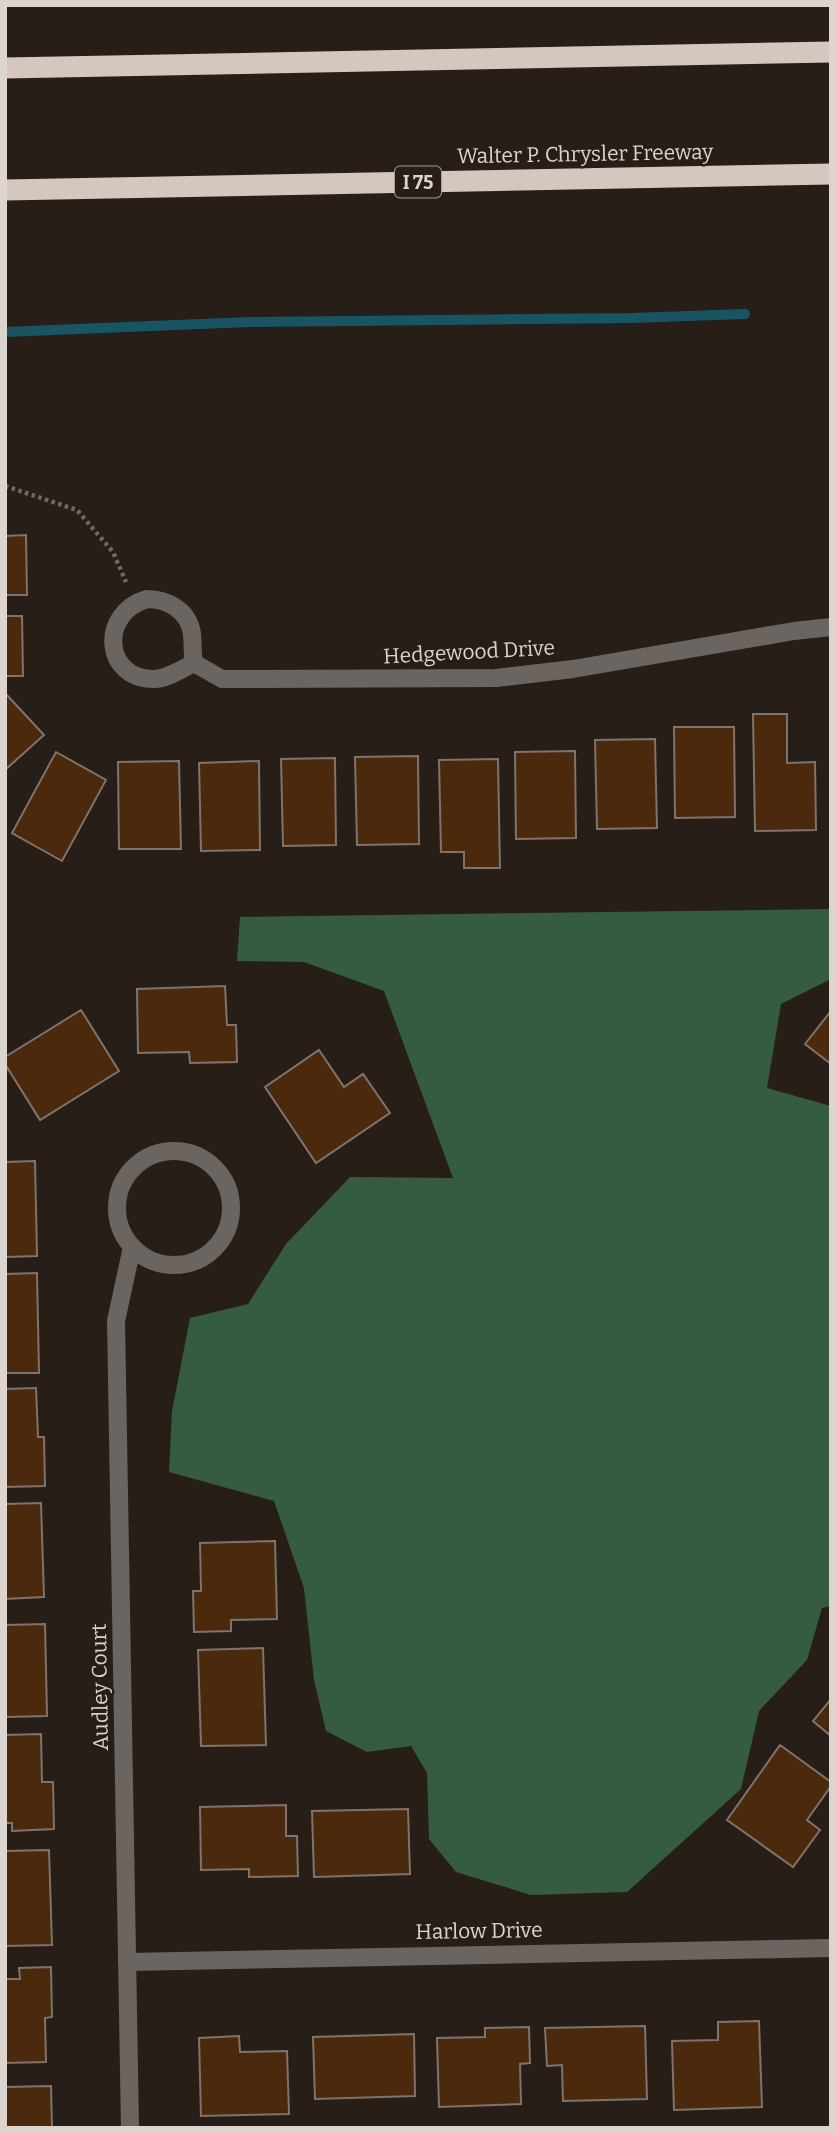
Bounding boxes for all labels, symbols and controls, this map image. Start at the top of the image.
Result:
street label: Walter P. Chrysler Freeway [457,139,714,169]
road number: I 75 [395,166,441,198]
street label: Hedgewood Drive [383,635,555,669]
street label: Audley Court [86,1623,114,1751]
street label: Harlow Drive [415,1917,543,1945]

